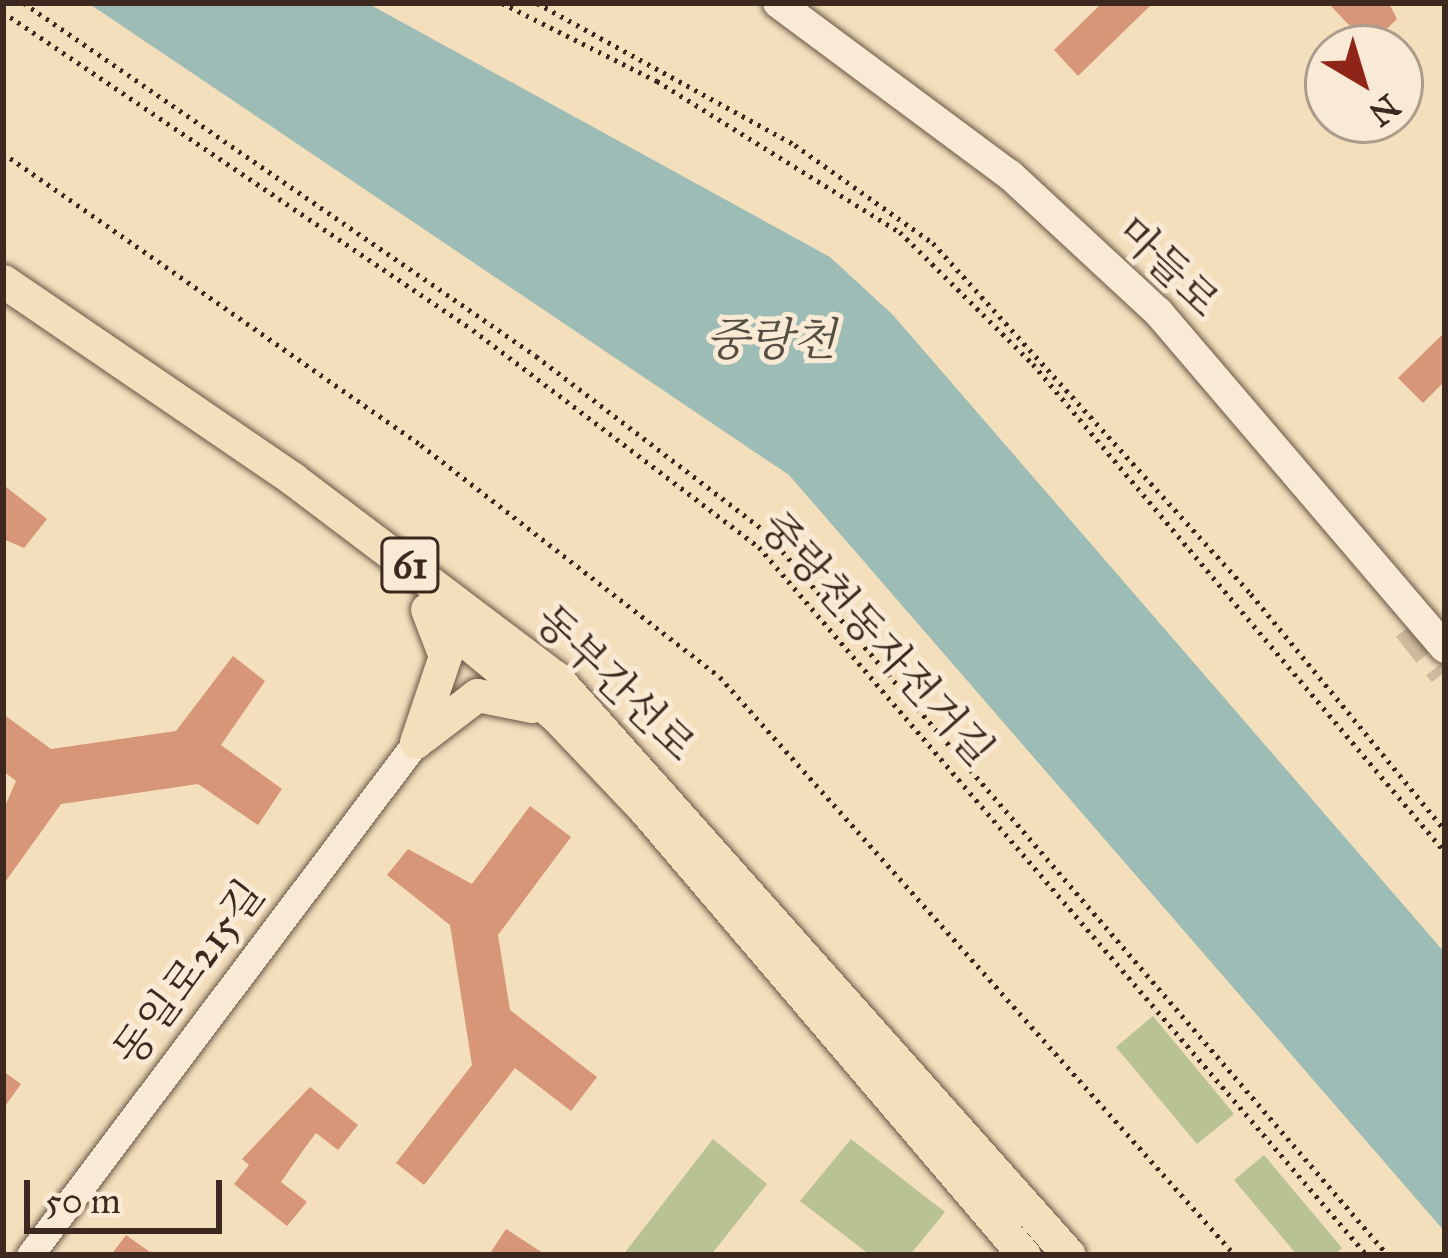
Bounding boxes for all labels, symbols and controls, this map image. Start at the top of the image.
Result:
north arrow [1304,24,1424,144]
text: N [1361,86,1408,134]
street label: 마들로 [1107,207,1229,327]
water label: 중랑천 [706,313,836,367]
street label: 중랑천동자전거길 [750,502,1004,776]
road number: 61 [380,532,440,598]
street label: 동부간선로 [525,594,705,772]
street label: 동일로215길 [103,870,275,1076]
scale bar [30,1156,228,1230]
text: 50 m [45,1179,121,1223]

